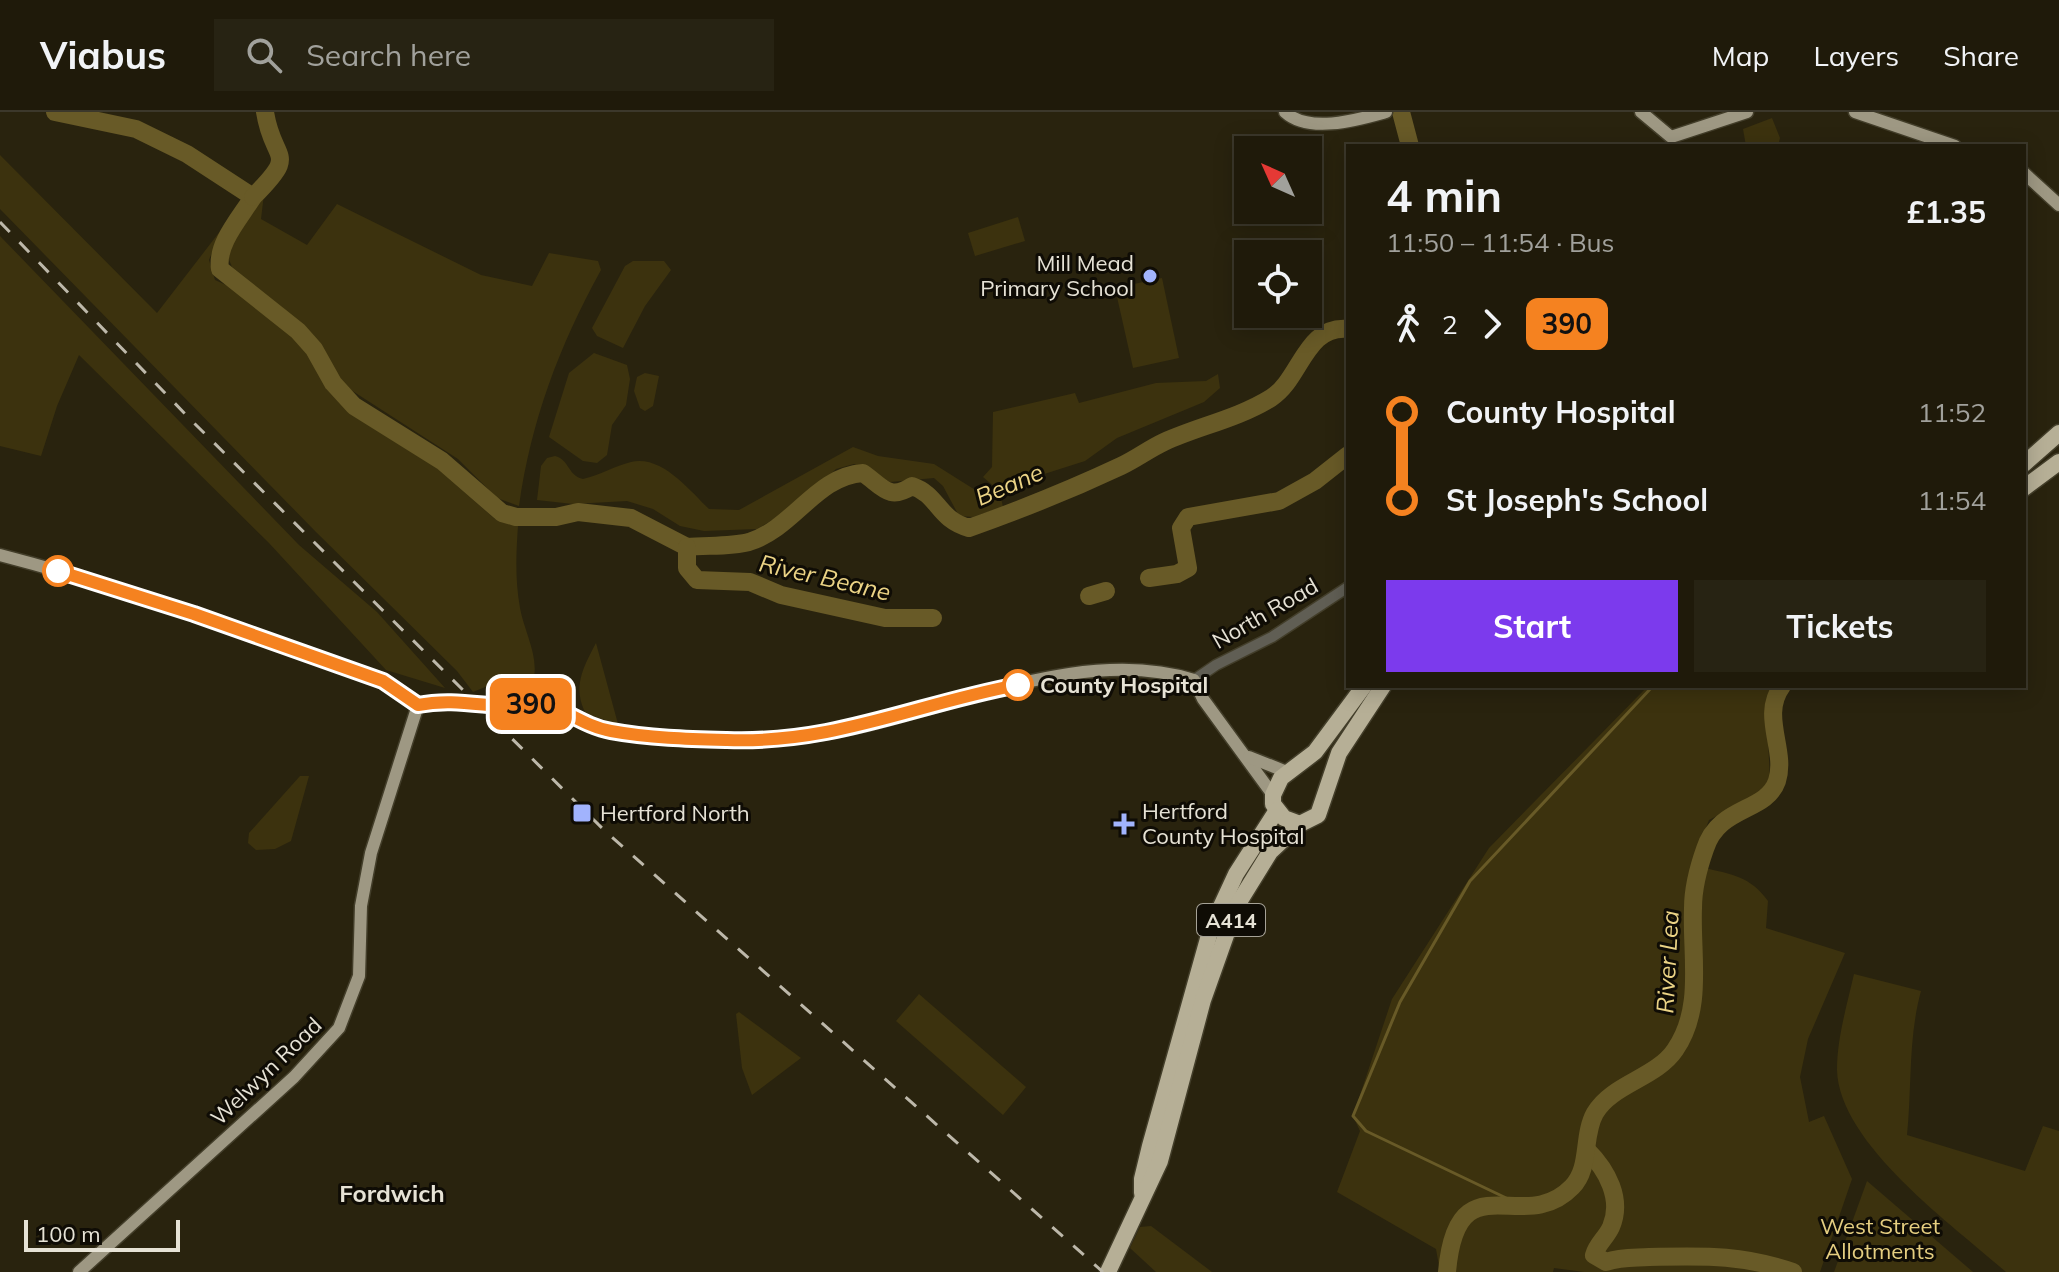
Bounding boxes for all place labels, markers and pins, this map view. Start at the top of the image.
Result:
place label: Mill Mead Primary School [980,249,1134,302]
marker: Mill Mead Primary School [1141,267,1159,285]
unlabelled marker [43,556,73,586]
marker: County Hospital [1003,670,1033,700]
place label: County Hospital [1040,671,1208,699]
place label: Hertford County Hospital [1142,797,1305,850]
place label: Hertford North [600,799,750,827]
marker: Hertford North [571,802,593,824]
marker: Hertford County Hospital [1113,813,1135,835]

